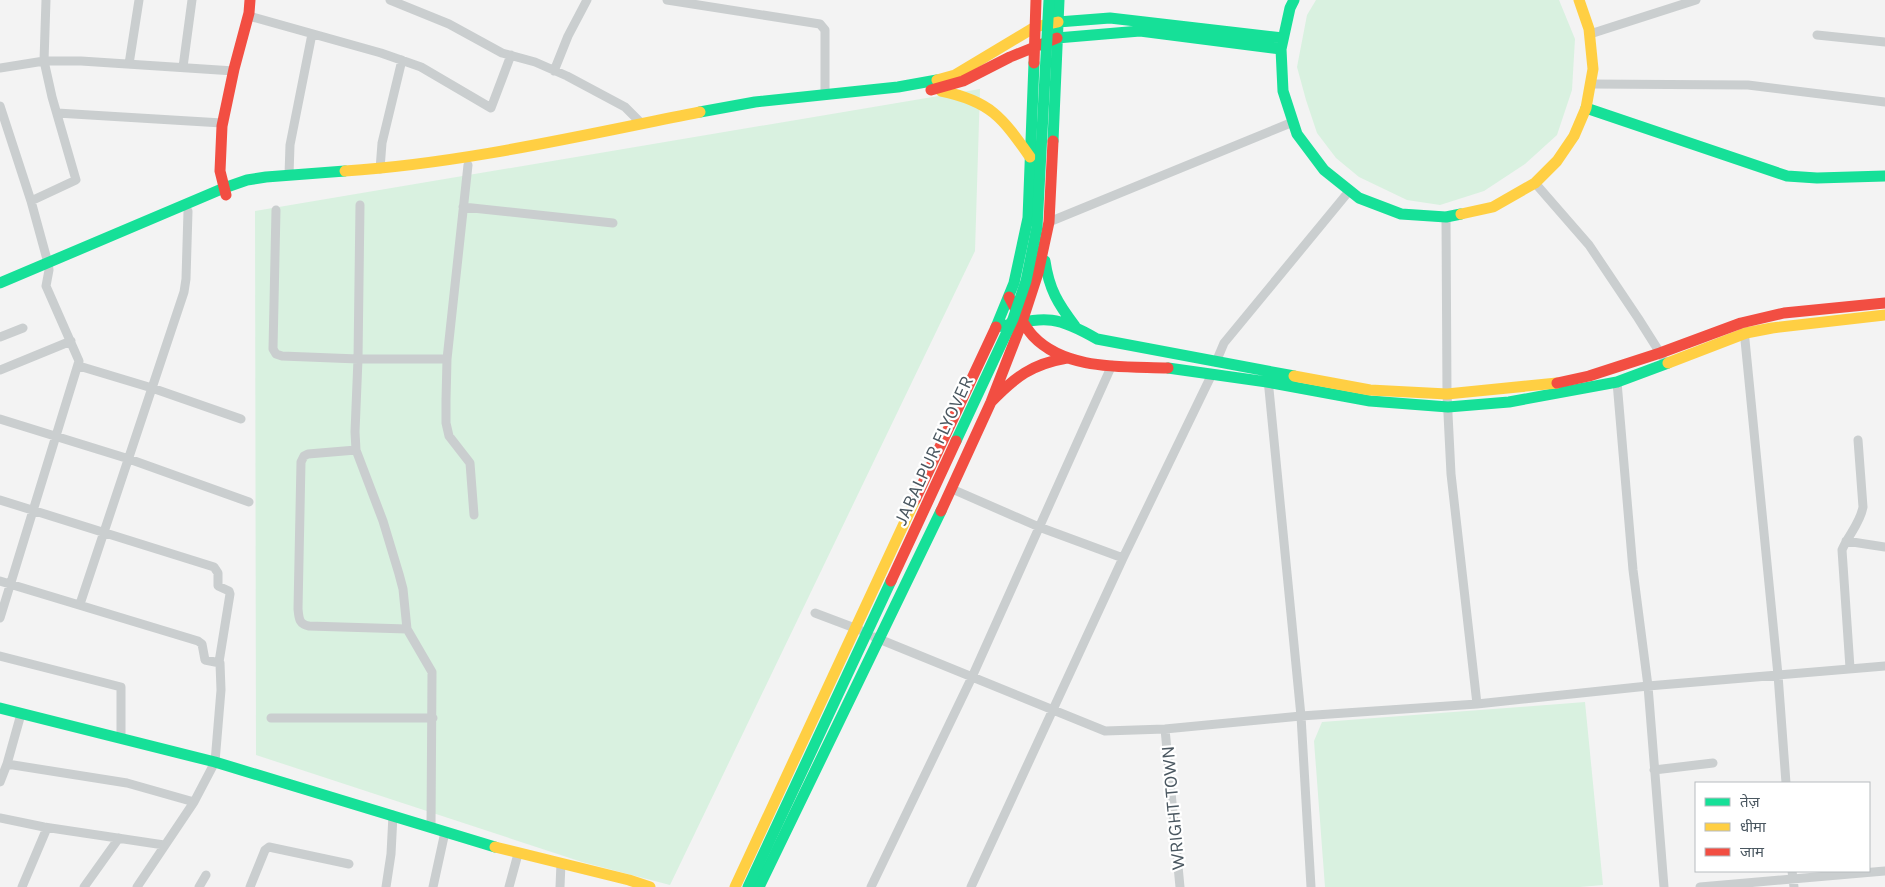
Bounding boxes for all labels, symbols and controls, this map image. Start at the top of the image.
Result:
street label: JABALPUR FLYOVER [890,372,978,528]
street label: WRIGHT TOWN [1157,745,1189,871]
legend [1695,782,1870,872]
text: तेज़ [1740,793,1761,811]
text: धीमा [1740,818,1767,836]
text: जाम [1740,843,1765,861]

